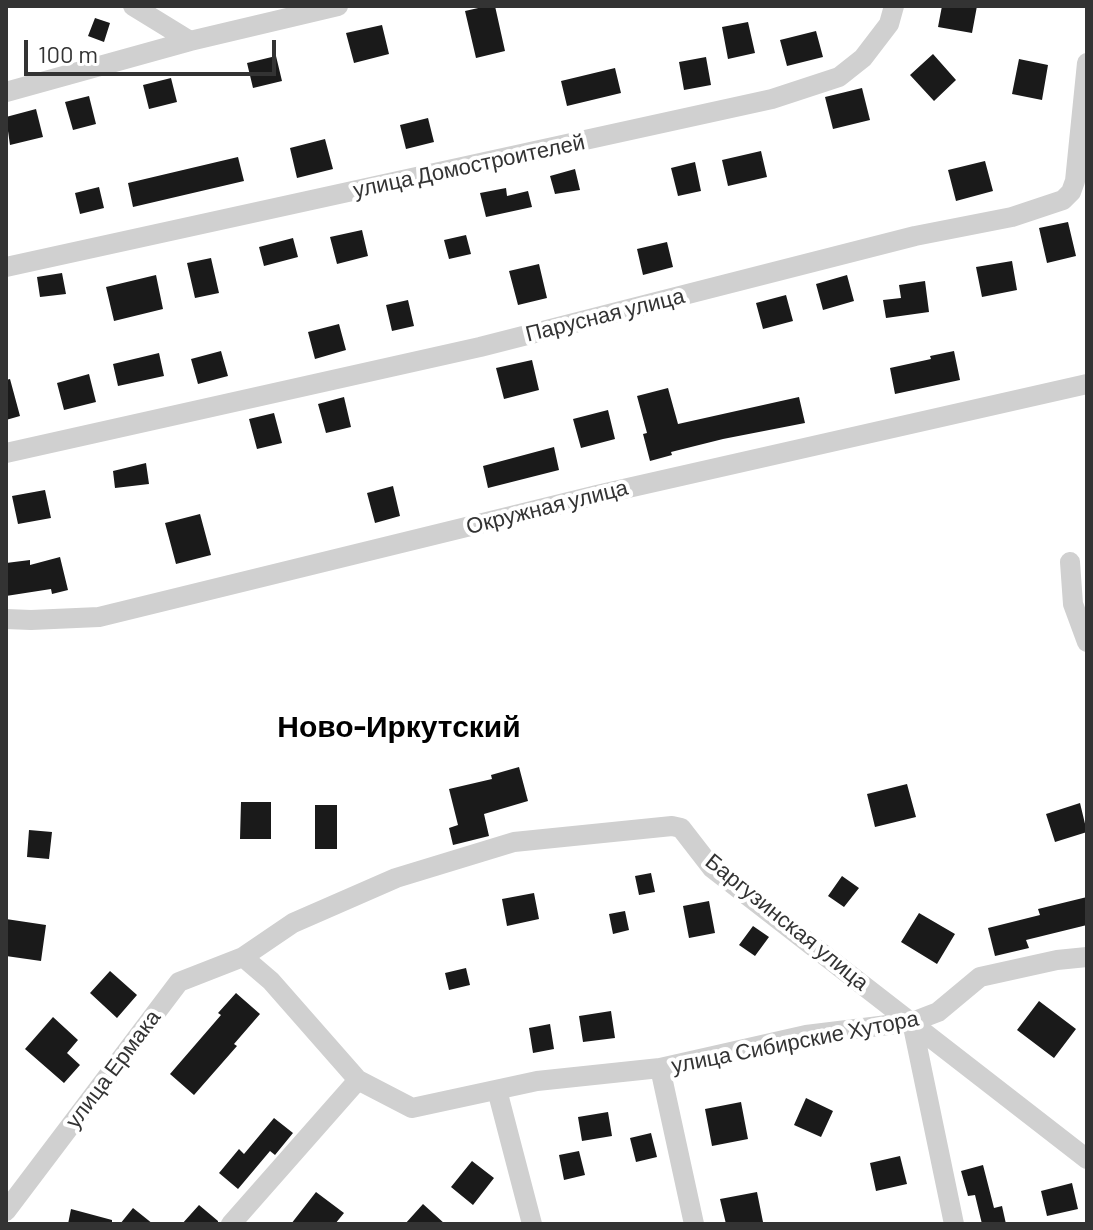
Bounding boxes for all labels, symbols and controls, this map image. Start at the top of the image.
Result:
scale bar [28,24,280,74]
text: 100 m [38,39,98,68]
street label: улица Домостроителей [351,129,587,203]
street label: Парусная улица [523,282,687,348]
street label: Окружная улица [463,474,631,540]
district label: Ново-Иркутский [277,709,521,745]
street label: Баргузинская улица [700,848,874,996]
street label: улица Ермака [60,1005,166,1133]
street label: улица Сибирские Хутора [669,1005,921,1079]

